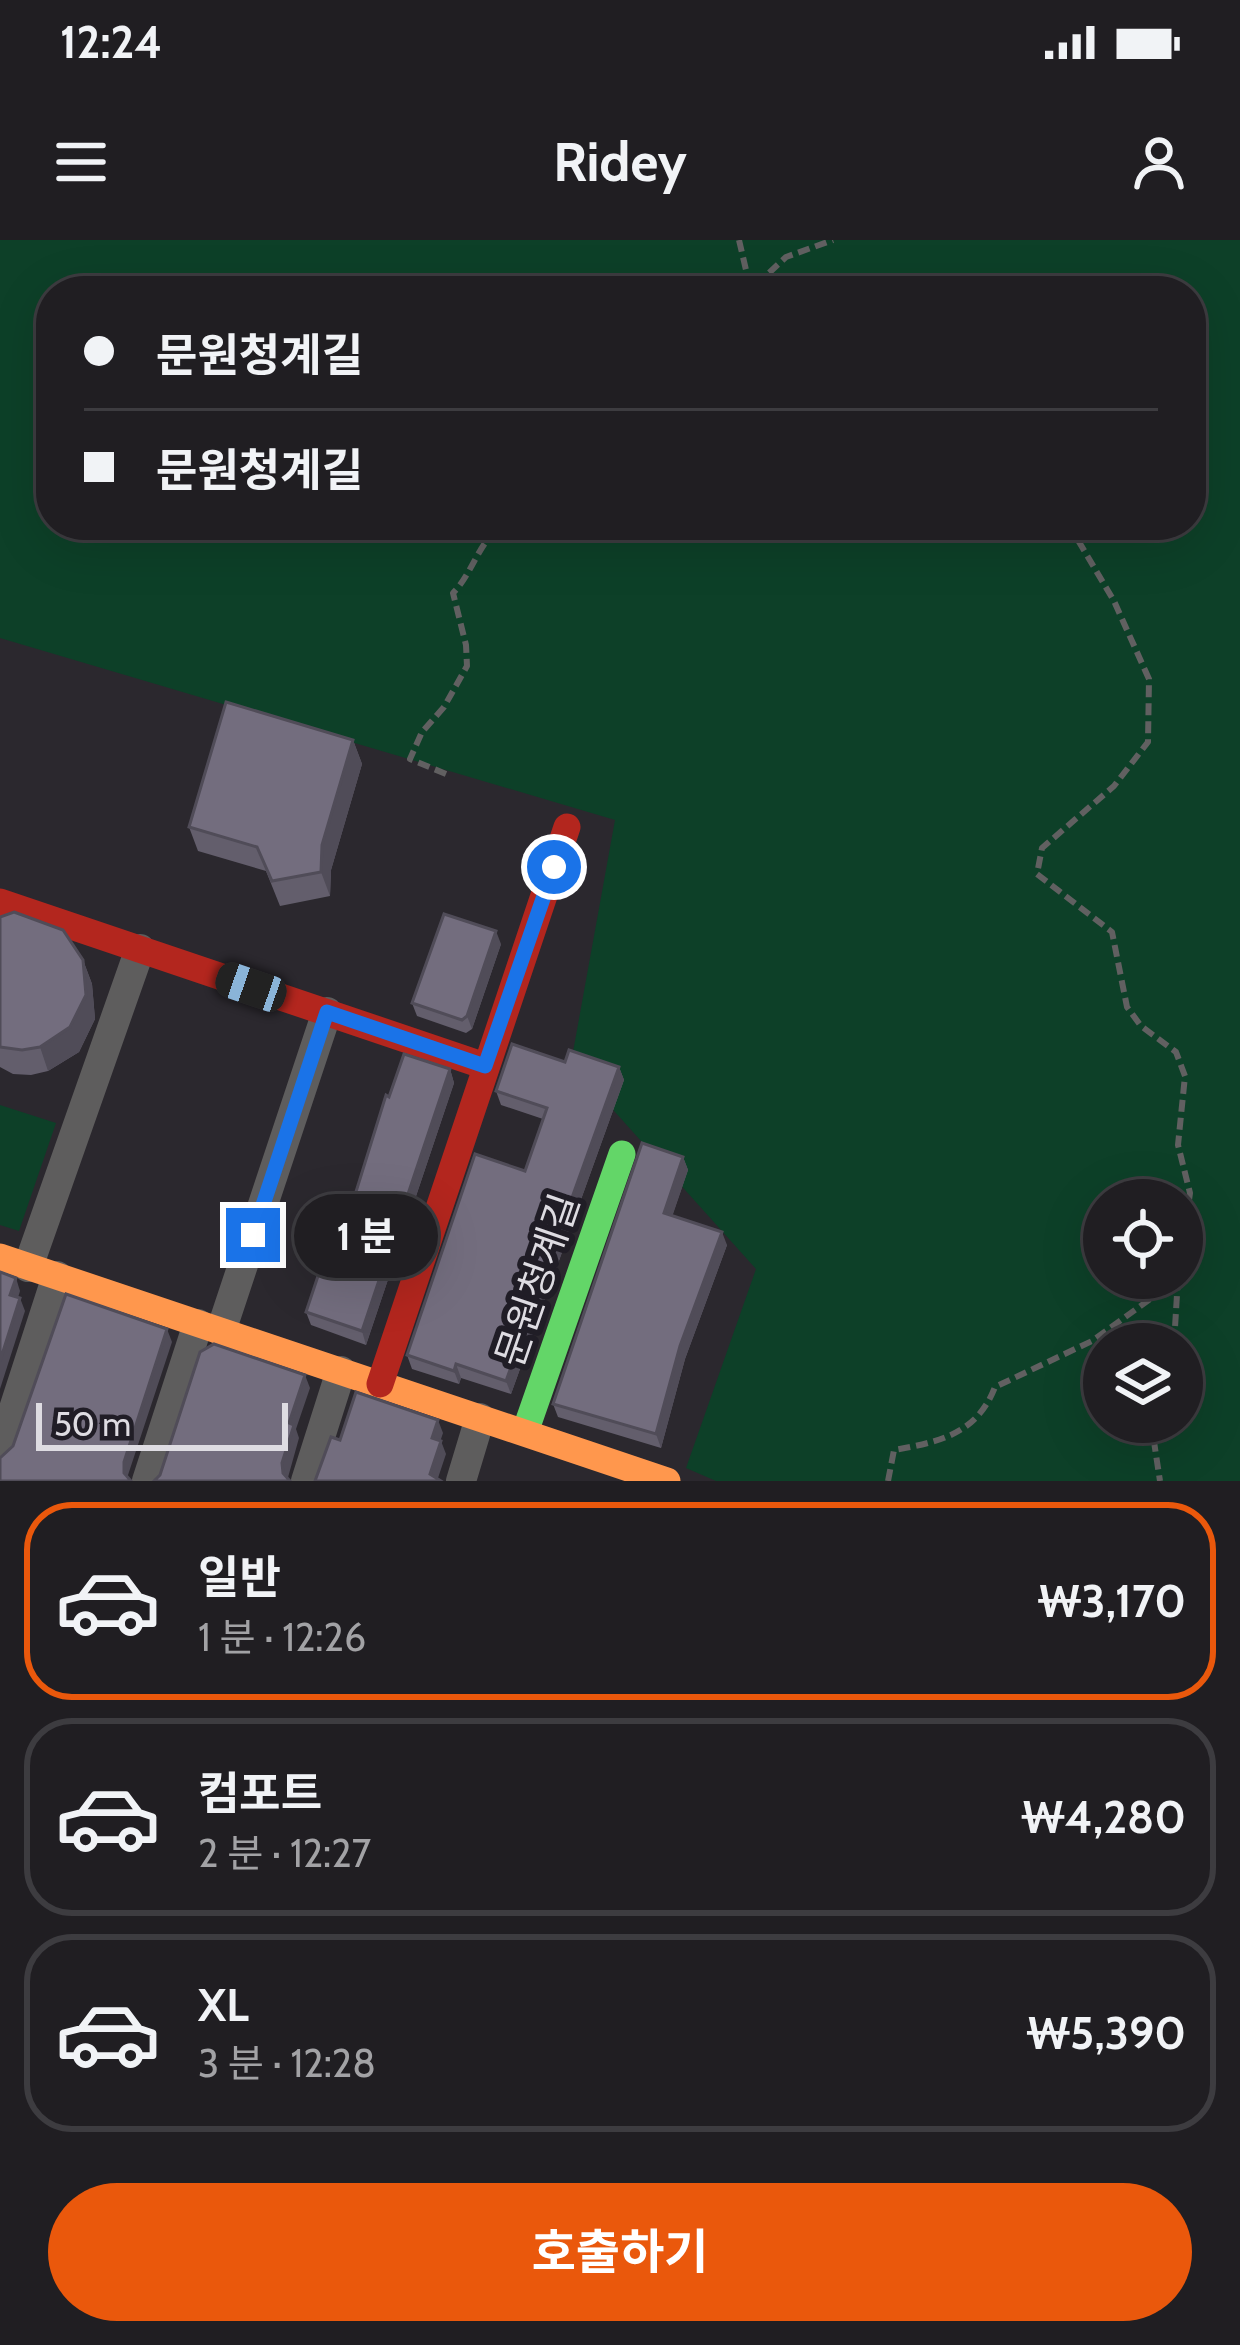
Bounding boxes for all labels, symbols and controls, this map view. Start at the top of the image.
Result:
text: 12:24 [60,15,162,69]
icon: menu [48,129,114,195]
text: Ridey [553,129,687,195]
icon: person [1126,129,1192,195]
text: 문원청계길 [156,328,363,382]
text: 문원청계길 [156,443,363,497]
route start [527,840,581,894]
car [211,958,291,1016]
map controls [1083,1179,1203,1443]
button: locate [1083,1179,1203,1299]
street label: 문원청계길 [485,1187,589,1373]
callout: 1 분 [295,1193,439,1277]
route end [226,1208,280,1262]
text: 1 분 [336,1212,396,1260]
button: layers [1083,1323,1203,1443]
scale bar [36,1397,288,1450]
text: 50 m [54,1404,131,1444]
icon: car [54,1547,162,1655]
text: 일반 [198,1550,281,1604]
text: ₩3,170 [1038,1574,1186,1628]
text: 1 분 · 12:26 [198,1613,366,1661]
icon: car [54,1763,162,1871]
text: 컴포트 [198,1766,322,1820]
text: ₩4,280 [1021,1790,1186,1844]
text: 2 분 · 12:27 [198,1829,371,1877]
text: XL [198,1978,249,2032]
icon: car [54,1979,162,2087]
text: ₩5,390 [1027,2006,1186,2060]
text: 3 분 · 12:28 [198,2039,376,2087]
button: 호출하기 [48,2183,1192,2321]

